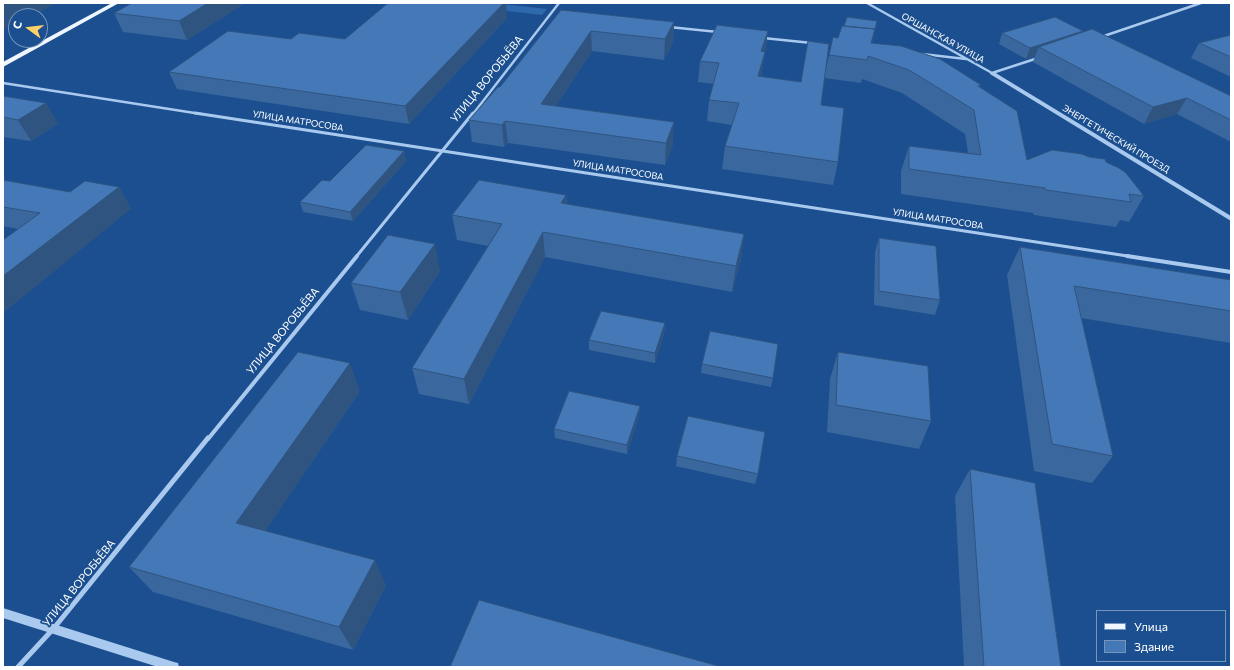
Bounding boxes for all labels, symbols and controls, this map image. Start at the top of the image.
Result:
north arrow [8,8,48,48]
street label: ОРШАНСКАЯ УЛИЦА [900,11,986,65]
text: С [10,20,24,30]
street label: УЛИЦА ВОРОБЬЁВА [448,33,526,125]
street label: ЭНЕРГЕТИЧЕСКИЙ ПРОЕЗД [1060,103,1172,175]
street label: УЛИЦА МАТРОСОВА [252,108,344,134]
street label: УЛИЦА МАТРОСОВА [572,157,664,183]
street label: УЛИЦА МАТРОСОВА [892,206,984,232]
street label: УЛИЦА ВОРОБЬЁВА [244,285,322,377]
street label: УЛИЦА ВОРОБЬЁВА [40,537,118,629]
legend [1096,610,1226,662]
text: Улица [1134,619,1168,633]
text: Здание [1134,639,1174,653]

